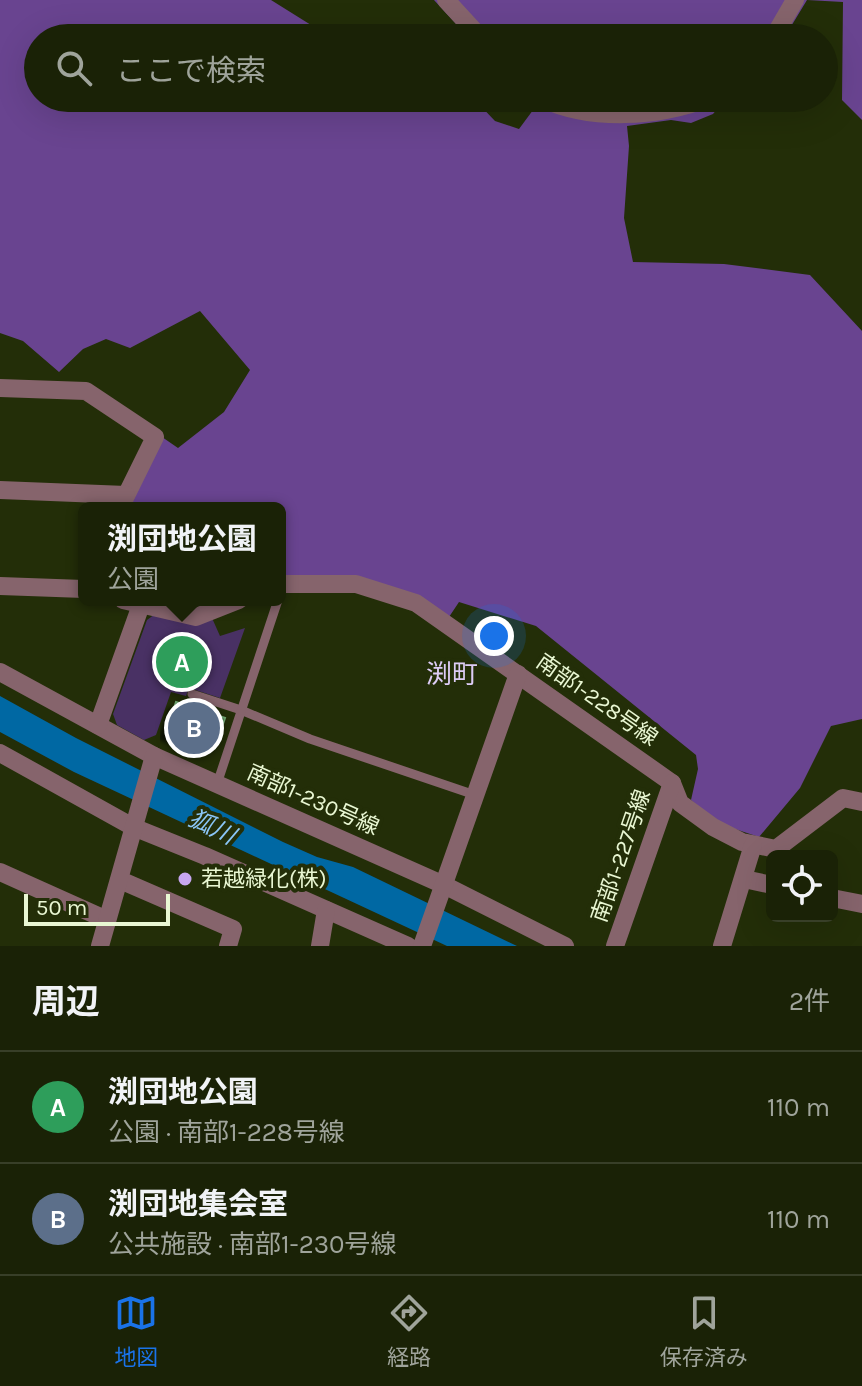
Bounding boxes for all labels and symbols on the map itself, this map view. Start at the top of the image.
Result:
your location [474,616,514,656]
pin: A [156,632,208,692]
street label: 南部1-228号線 [531,649,663,751]
district label: 渕町 [426,659,478,690]
pin: B [168,698,220,758]
street label: 南部1-230号線 [243,759,383,841]
street label: 南部1-227号線 [586,786,656,926]
water label: 狐川 [184,804,242,851]
place label: 若越緑化(株) [201,866,327,892]
marker: 若越緑化(株) [176,870,194,888]
scale bar [24,890,170,926]

